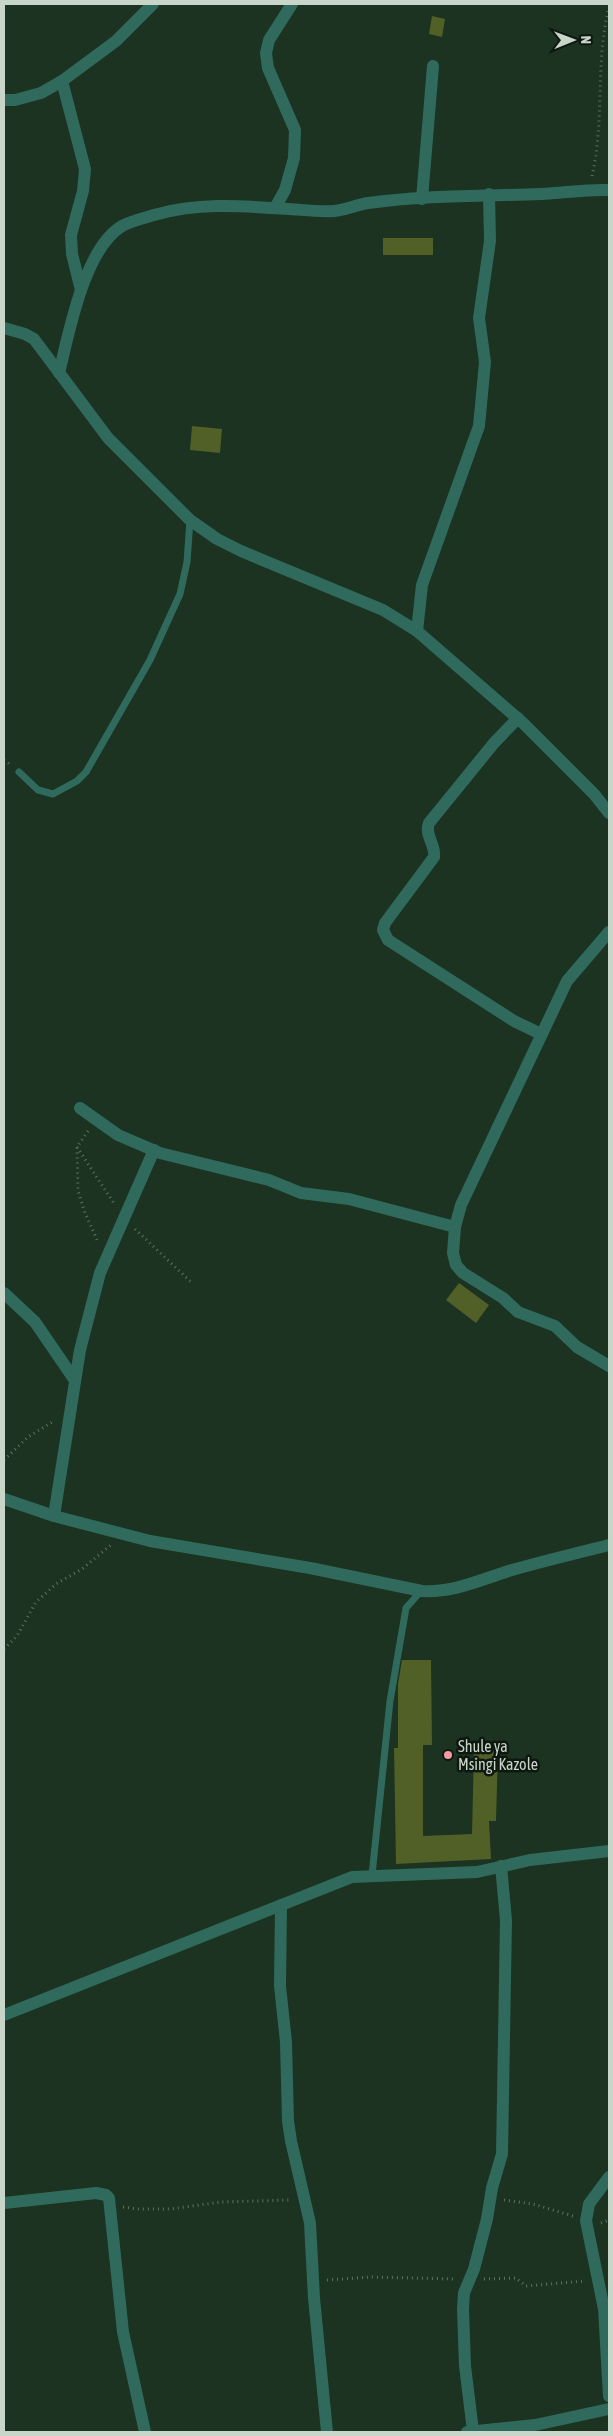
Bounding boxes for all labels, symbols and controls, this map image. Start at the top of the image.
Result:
north arrow [548,15,598,65]
text: N [578,36,594,44]
place label: Shule ya Msingi Kazole [458,1737,538,1774]
marker: Shule ya Msingi Kazole [442,1749,454,1761]

